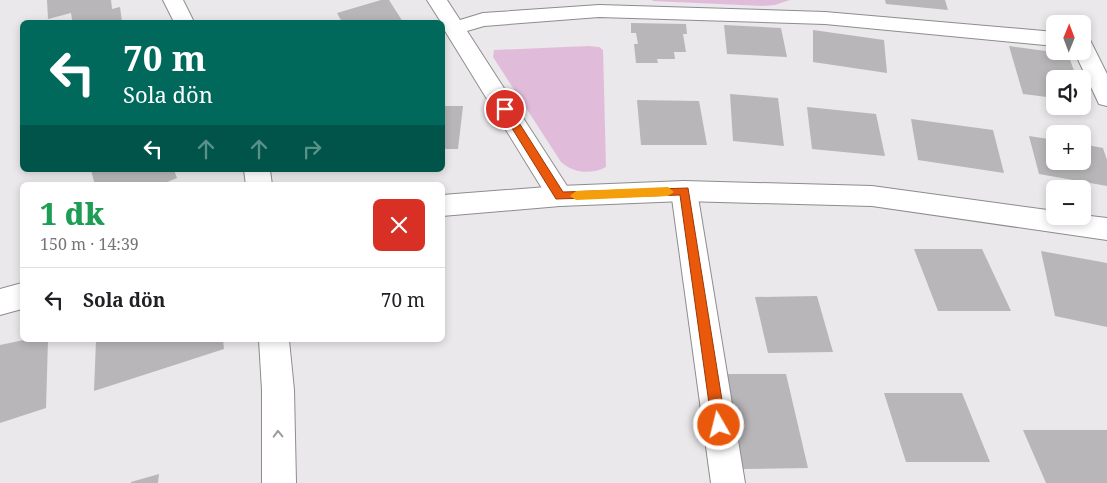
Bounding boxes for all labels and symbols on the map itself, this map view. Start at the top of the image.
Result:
north arrow [1046,15,1091,60]
pin [484,88,526,130]
position arrow [692,398,744,450]
one-way arrow [273,430,283,438]

